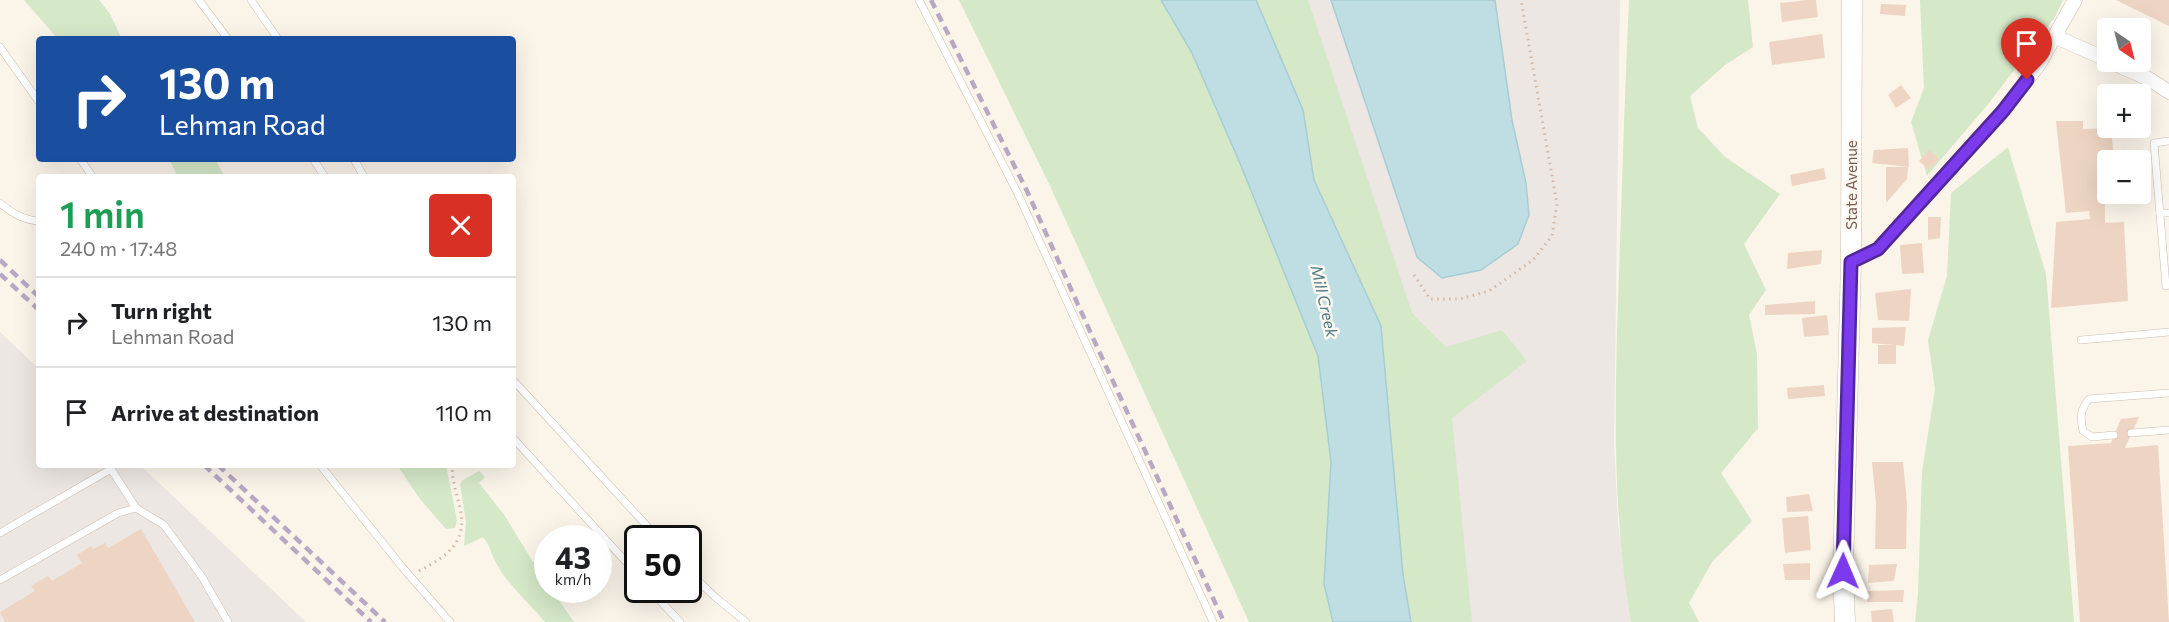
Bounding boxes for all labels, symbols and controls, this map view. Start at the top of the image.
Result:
pin [2001,18,2052,80]
north arrow [2097,18,2151,72]
map controls [2097,18,2151,204]
icon: arrive [2010,27,2043,60]
text: 130 m [159,56,275,108]
icon: right [60,60,138,138]
button: + [2097,84,2151,138]
text: Lehman Road [159,108,326,141]
street label: State Avenue [1842,140,1860,230]
button: − [2097,150,2151,204]
text: 1 min [60,191,145,235]
button: close [429,194,492,257]
text: 240 m · 17:48 [60,236,177,260]
water label: Mill Creek [1308,263,1343,339]
text: Turn right [111,297,212,324]
icon: right [60,306,93,339]
text: 130 m [432,309,492,336]
text: Lehman Road [111,324,234,348]
icon: arrive [60,396,93,429]
text: Arrive at destination [111,399,319,426]
text: 110 m [435,399,492,426]
speed limit sign: 50 [624,525,702,603]
text: 43 [555,538,591,575]
position arrow [1811,539,1875,603]
text: km/h [555,570,591,588]

